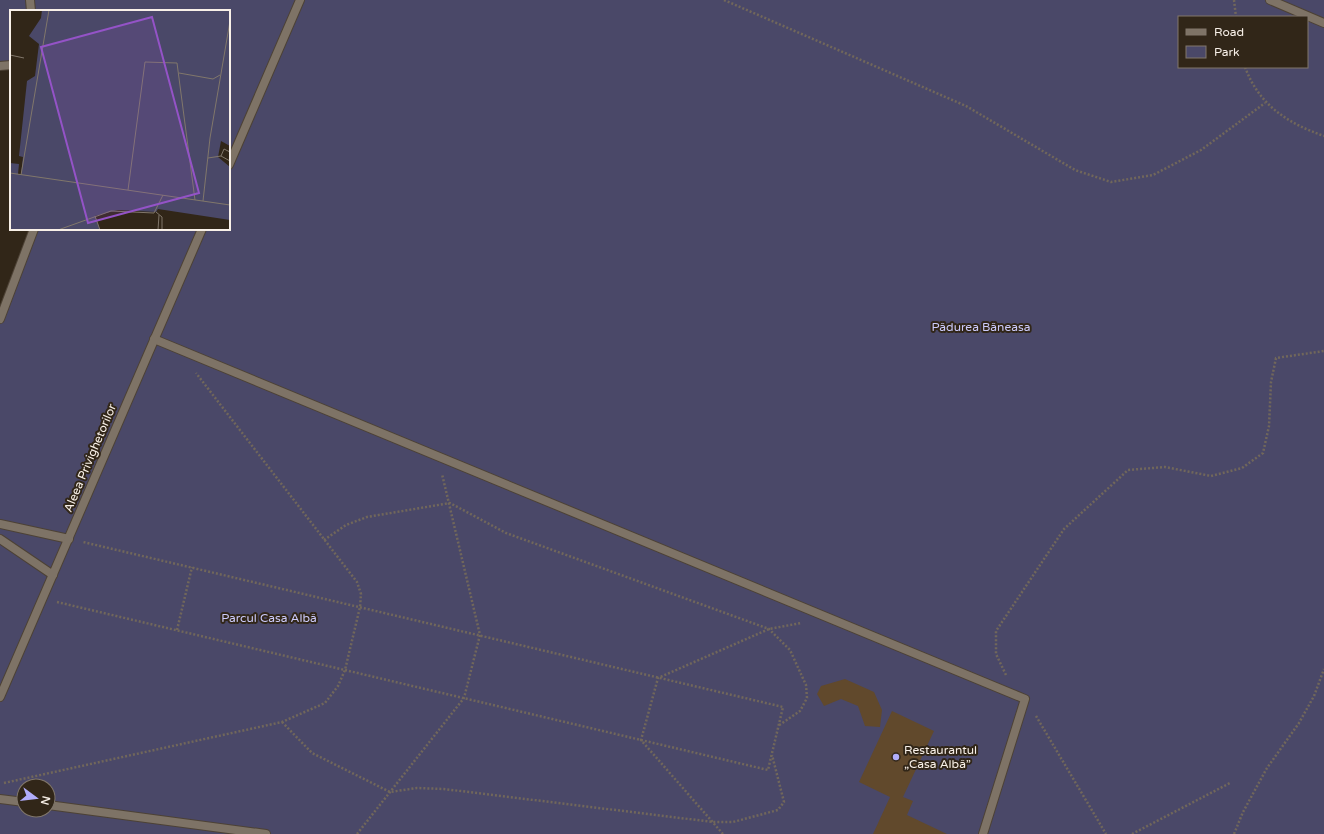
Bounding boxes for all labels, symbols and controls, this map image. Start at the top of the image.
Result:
inset map [10,10,230,230]
legend [1178,16,1308,68]
text: Road [1214,25,1244,39]
text: Park [1214,45,1240,59]
park label: Pădurea Băneasa [932,320,1030,334]
street label: Aleea Privighetorilor [61,401,119,514]
park label: Parcul Casa Albă [221,611,317,625]
place label: Restaurantul „Casa Albă” [904,743,977,771]
marker: Restaurantul „Casa Albă” [891,752,901,762]
north arrow [16,778,56,818]
text: N [38,795,53,806]

